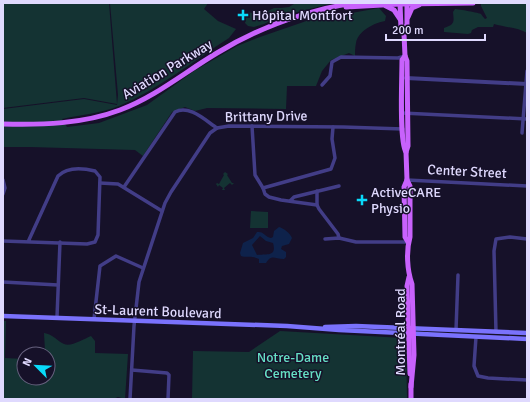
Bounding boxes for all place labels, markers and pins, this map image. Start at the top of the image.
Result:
place label: Hôpital Montfort [252,7,353,24]
marker: Hôpital Montfort [237,9,249,21]
place label: ActiveCARE Physio [371,184,441,217]
marker: ActiveCARE Physio [356,194,368,206]

